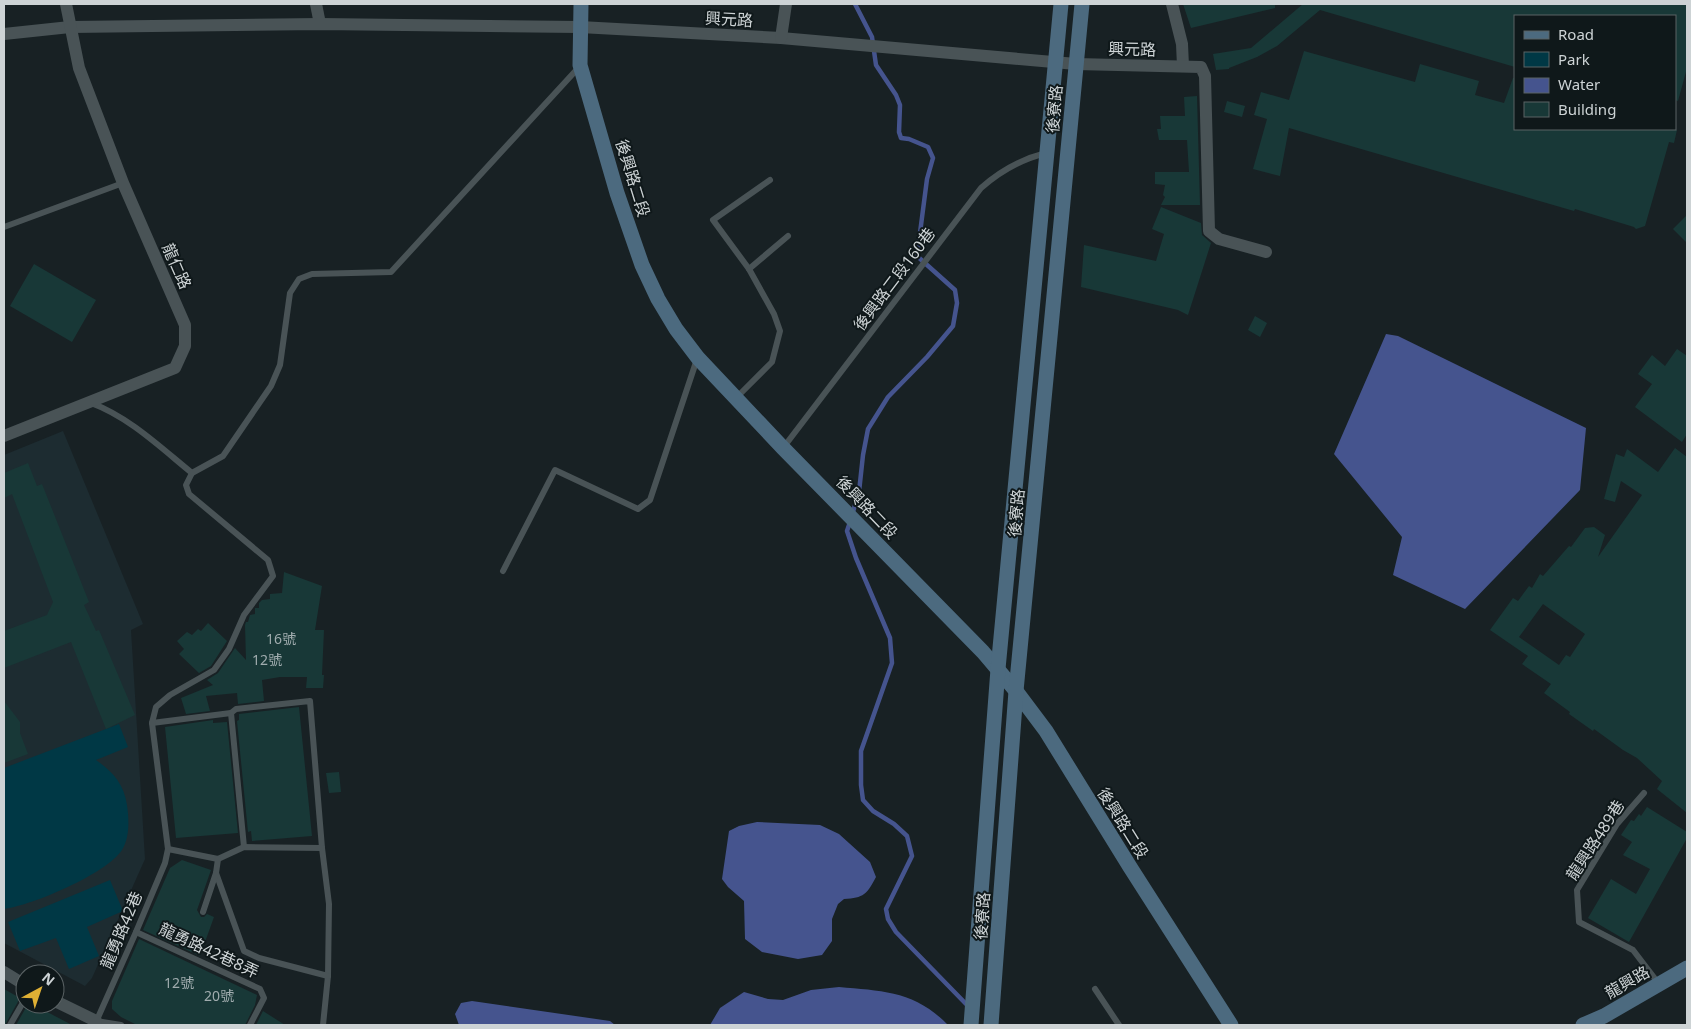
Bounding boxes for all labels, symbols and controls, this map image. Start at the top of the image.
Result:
street label: 興元路 [704,7,754,31]
legend [1514,15,1676,130]
text: Road [1558,24,1594,44]
street label: 興元路 [1108,38,1156,60]
text: Park [1558,49,1590,69]
text: Water [1558,74,1600,94]
street label: 後寮路 [1041,84,1067,134]
text: Building [1558,99,1616,119]
street label: 後興路二段 [611,137,655,219]
street label: 後興路二段160巷 [848,223,940,335]
street label: 龍仁路 [157,240,197,292]
street label: 後興路二段 [831,471,903,543]
street label: 後寮路 [1003,488,1029,538]
house number: 16號 [266,629,296,648]
house number: 12號 [252,650,282,669]
street label: 後興路二段 [1092,783,1154,863]
street label: 龍興路489巷 [1561,796,1629,884]
street label: 龍勇路42巷 [95,888,147,972]
street label: 後寮路 [969,891,995,941]
street label: 龍勇路42巷8弄 [156,917,262,983]
street label: 龍興路 [1601,960,1653,1004]
north arrow [15,964,65,1014]
text: N [38,968,59,990]
house number: 12號 [164,973,194,992]
house number: 20號 [204,986,234,1005]

